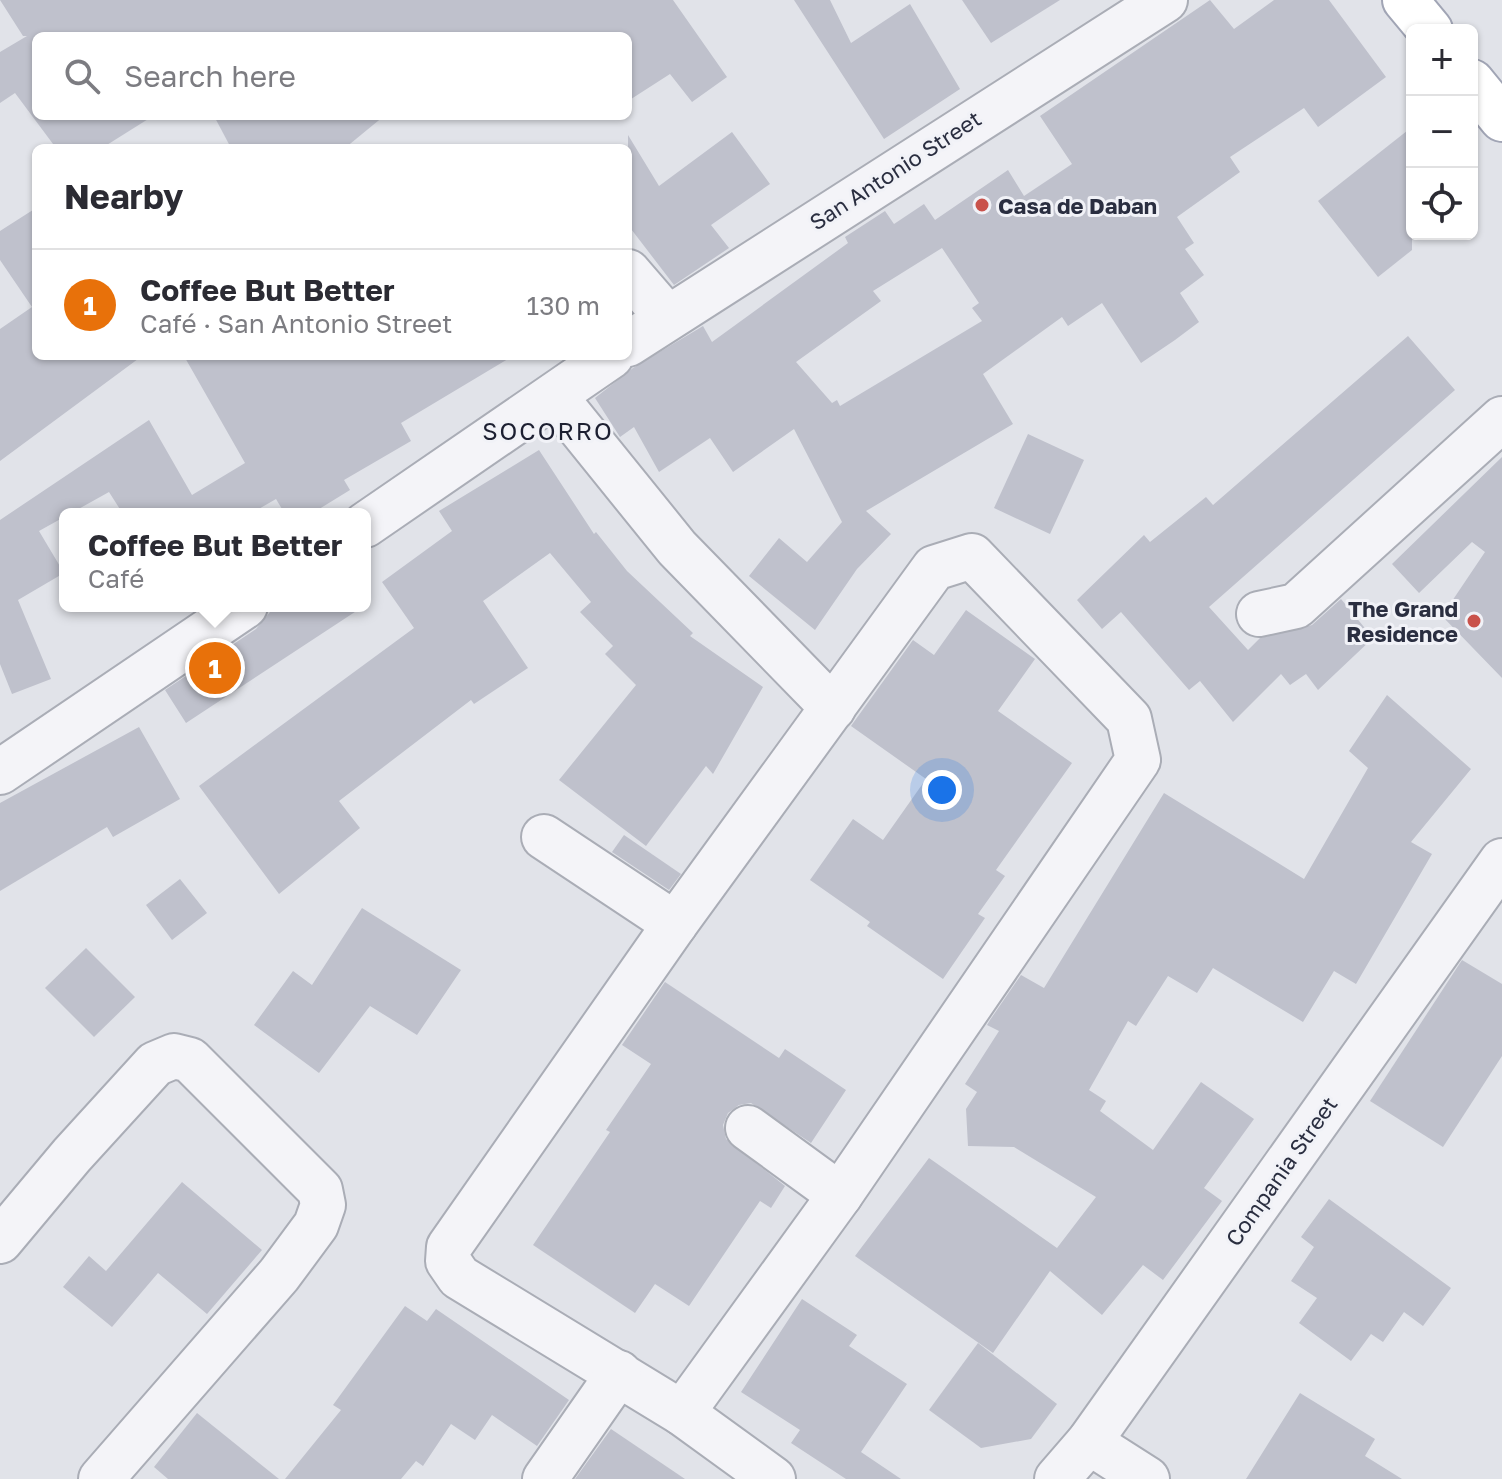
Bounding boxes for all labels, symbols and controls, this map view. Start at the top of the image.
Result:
map controls [1406,24,1478,240]
button: + [1406,24,1478,96]
search box [32,32,632,120]
icon: search [60,54,104,98]
text: Search here [124,58,296,94]
button: − [1406,96,1478,168]
street label: San Antonio Street [804,105,986,235]
button: locate [1406,168,1478,240]
text: Nearby [64,176,184,216]
place label: Casa de Daban [998,192,1157,219]
marker: Casa de Daban [973,196,991,214]
text: Coffee But Better [140,272,395,308]
text: 1 [83,290,97,321]
text: 130 m [527,290,600,321]
text: Café · San Antonio Street [140,308,452,339]
district label: SOCORRO [482,416,614,445]
popup [59,508,371,612]
text: Coffee But Better [88,527,342,563]
text: Café [88,563,144,594]
place label: The Grand Residence [1346,595,1458,647]
marker: The Grand Residence [1465,612,1483,630]
pin: 1 [189,638,241,698]
your location [922,770,962,810]
street label: Compania Street [1219,1091,1343,1251]

